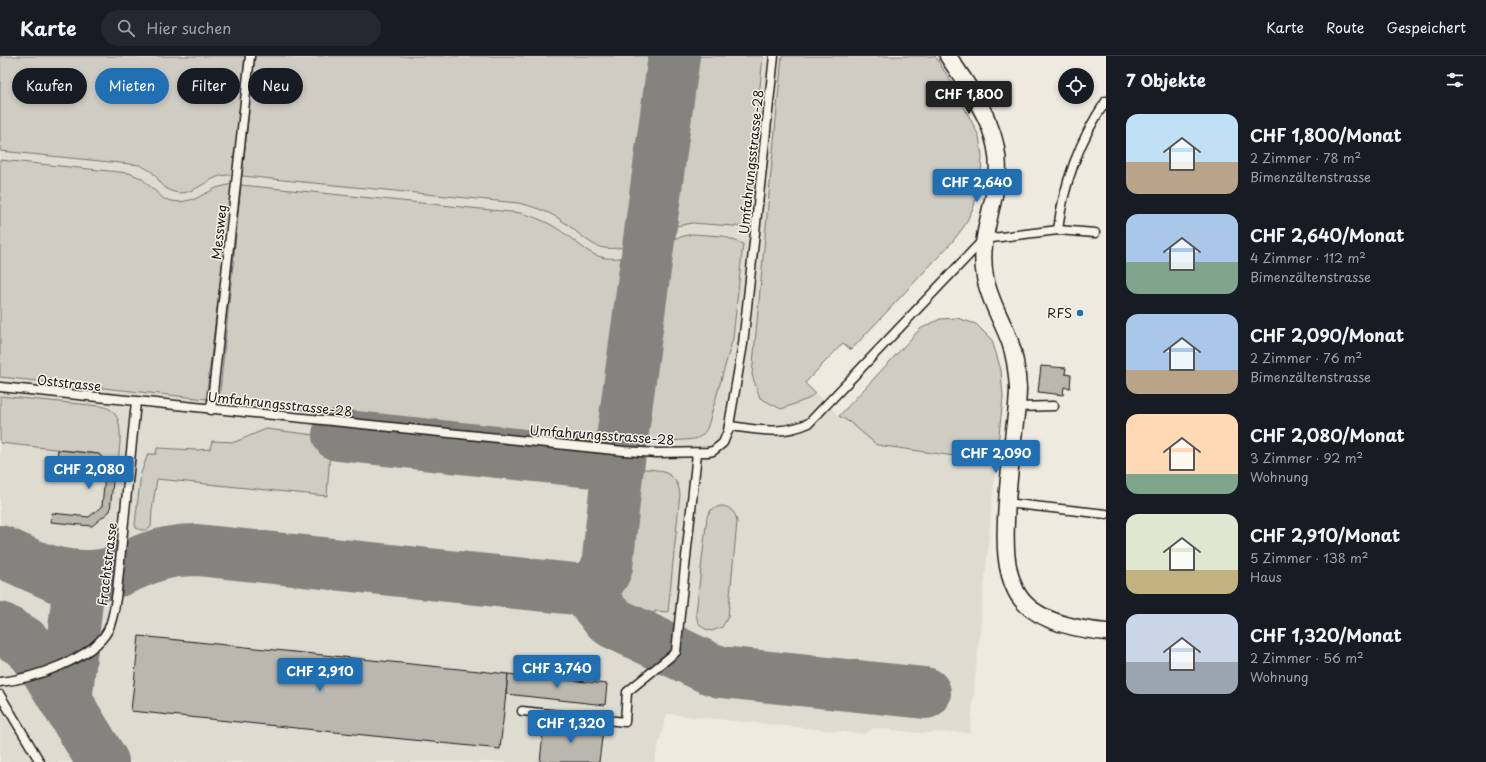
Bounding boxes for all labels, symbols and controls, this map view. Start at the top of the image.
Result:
search box [101,10,381,46]
text: Karte [20,14,77,42]
text: Hier suchen [147,16,231,39]
icon: search [115,17,137,39]
text: Karte [1266,17,1304,38]
text: Route [1326,17,1364,38]
text: Gespeichert [1386,17,1466,38]
text: 7 Objekte [1126,67,1206,93]
chip: Kaufen [12,68,87,104]
chip: Mieten [95,68,169,104]
chip: Filter [177,68,240,104]
chip: Neu [248,68,303,104]
map controls [1058,68,1094,104]
button: locate [1058,68,1094,104]
icon: filters [1444,69,1466,91]
pin: CHF 1,800 [923,81,1015,115]
text: CHF 1,800 [935,84,1003,103]
street label: Umfahrungsstrasse-28 [733,89,768,235]
text: CHF 1,800/Monat [1250,122,1402,148]
icon: home [1158,130,1206,178]
text: 2 Zimmer · 78 m² [1250,148,1361,167]
text: Bimenzältenstrasse [1250,167,1371,186]
pin: CHF 2,640 [931,169,1023,203]
text: CHF 2,640 [942,172,1012,191]
street label: Messweg [206,203,231,261]
text: CHF 2,640/Monat [1250,222,1404,248]
icon: home [1158,230,1206,278]
text: 4 Zimmer · 112 m² [1250,248,1366,267]
text: Bimenzältenstrasse [1250,267,1371,286]
place label: RFS [1047,303,1072,322]
marker: RFS [1075,308,1085,318]
text: CHF 2,090/Monat [1250,322,1404,348]
icon: home [1158,330,1206,378]
text: 2 Zimmer · 76 m² [1250,348,1362,367]
text: Bimenzältenstrasse [1250,367,1371,386]
street label: Oststrasse [36,370,102,395]
street label: Umfahrungsstrasse-28 [207,386,353,421]
street label: Umfahrungsstrasse-28 [529,420,675,449]
text: CHF 2,080/Monat [1250,422,1405,448]
icon: home [1158,430,1206,478]
pin: CHF 2,090 [950,440,1042,474]
text: CHF 2,090 [961,443,1031,462]
text: 3 Zimmer · 92 m² [1250,448,1363,467]
pin: CHF 2,080 [43,456,135,490]
text: CHF 2,080 [54,459,124,478]
text: Wohnung [1250,467,1309,486]
street label: Frachtstrasse [92,521,121,607]
text: CHF 2,910/Monat [1250,522,1400,548]
icon: home [1158,530,1206,578]
text: 5 Zimmer · 138 m² [1250,548,1369,567]
text: Haus [1250,567,1282,586]
text: CHF 1,320/Monat [1250,622,1402,648]
icon: home [1158,630,1206,678]
text: 2 Zimmer · 56 m² [1250,648,1364,667]
pin: CHF 3,740 [511,655,603,689]
pin: CHF 2,910 [274,658,366,692]
text: CHF 3,740 [522,658,592,677]
text: CHF 2,910 [286,661,354,680]
text: Wohnung [1250,667,1309,686]
pin: CHF 1,320 [525,710,617,744]
text: CHF 1,320 [537,713,605,732]

